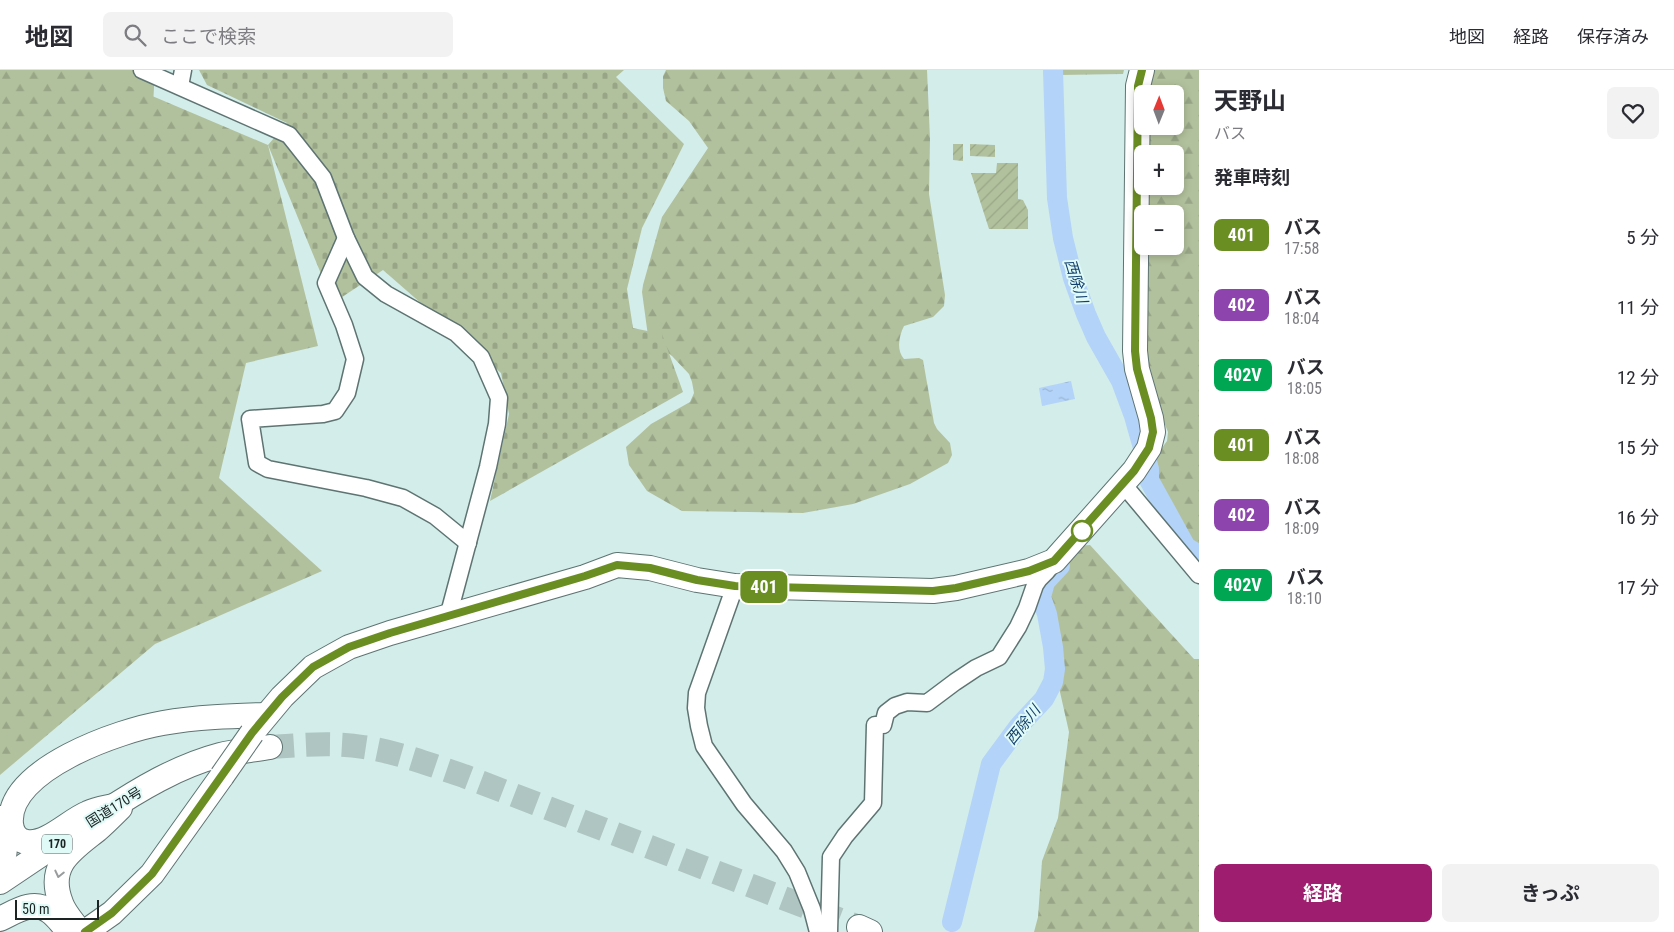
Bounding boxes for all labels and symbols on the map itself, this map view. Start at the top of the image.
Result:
north arrow [1134,85,1184,135]
water label: 西除川 [1061,257,1092,307]
unlabelled marker [1071,520,1093,542]
line badge: 401 [735,571,793,603]
water label: 西除川 [1002,700,1045,748]
street label: 国道170号 [83,784,145,830]
road number: 170 [42,834,72,854]
one-way arrow [54,869,65,878]
scale bar [15,897,99,920]

